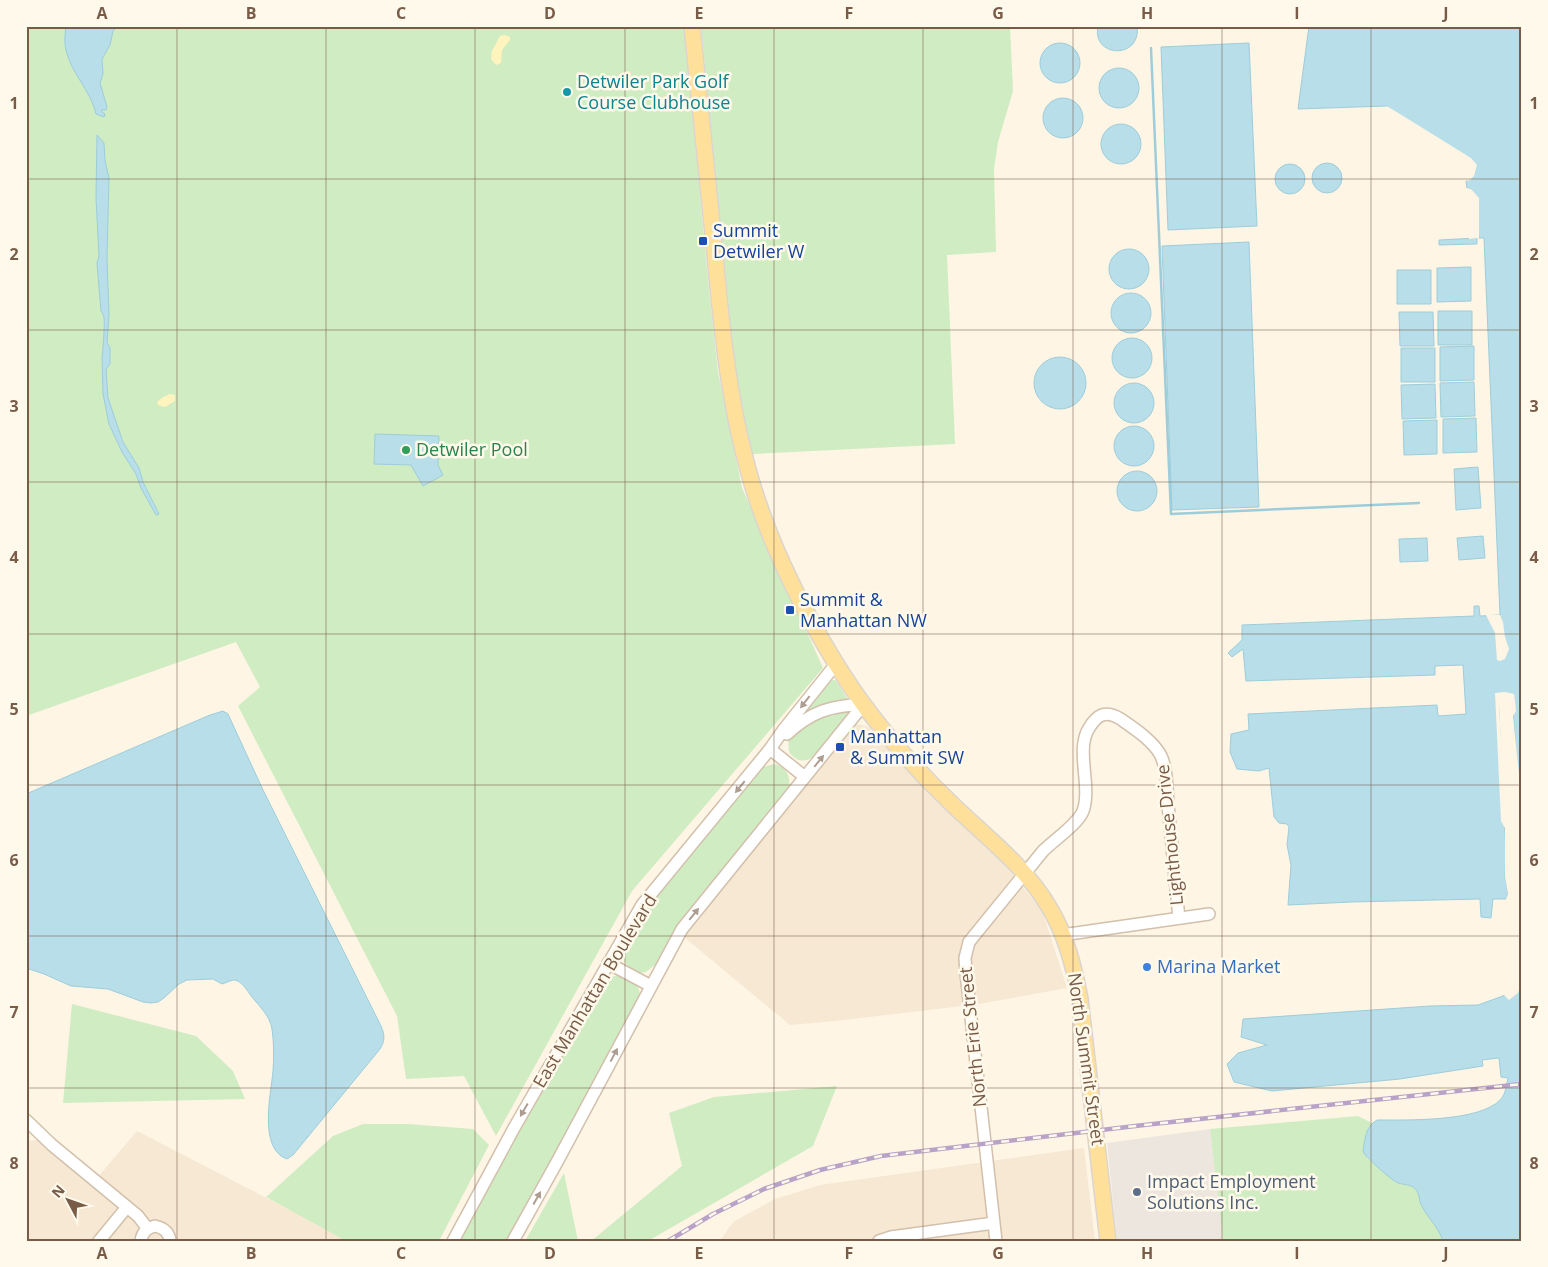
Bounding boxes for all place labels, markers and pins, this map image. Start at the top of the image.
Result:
place label: Detwiler Park Golf Course Clubhouse [577,69,730,114]
marker: Detwiler Park Golf Course Clubhouse [561,86,573,98]
place label: Summit Detwiler W [713,218,805,263]
marker: Summit Detwiler W [697,235,709,247]
place label: Detwiler Pool [416,437,528,461]
marker: Detwiler Pool [400,444,412,456]
place label: Summit & Manhattan NW [800,587,927,632]
marker: Summit & Manhattan NW [784,604,796,616]
place label: Manhattan & Summit SW [850,724,965,769]
marker: Manhattan & Summit SW [834,741,846,753]
place label: Marina Market [1157,954,1280,978]
marker: Marina Market [1141,961,1153,973]
place label: Impact Employment Solutions Inc. [1147,1169,1316,1214]
marker: Impact Employment Solutions Inc. [1131,1186,1143,1198]

